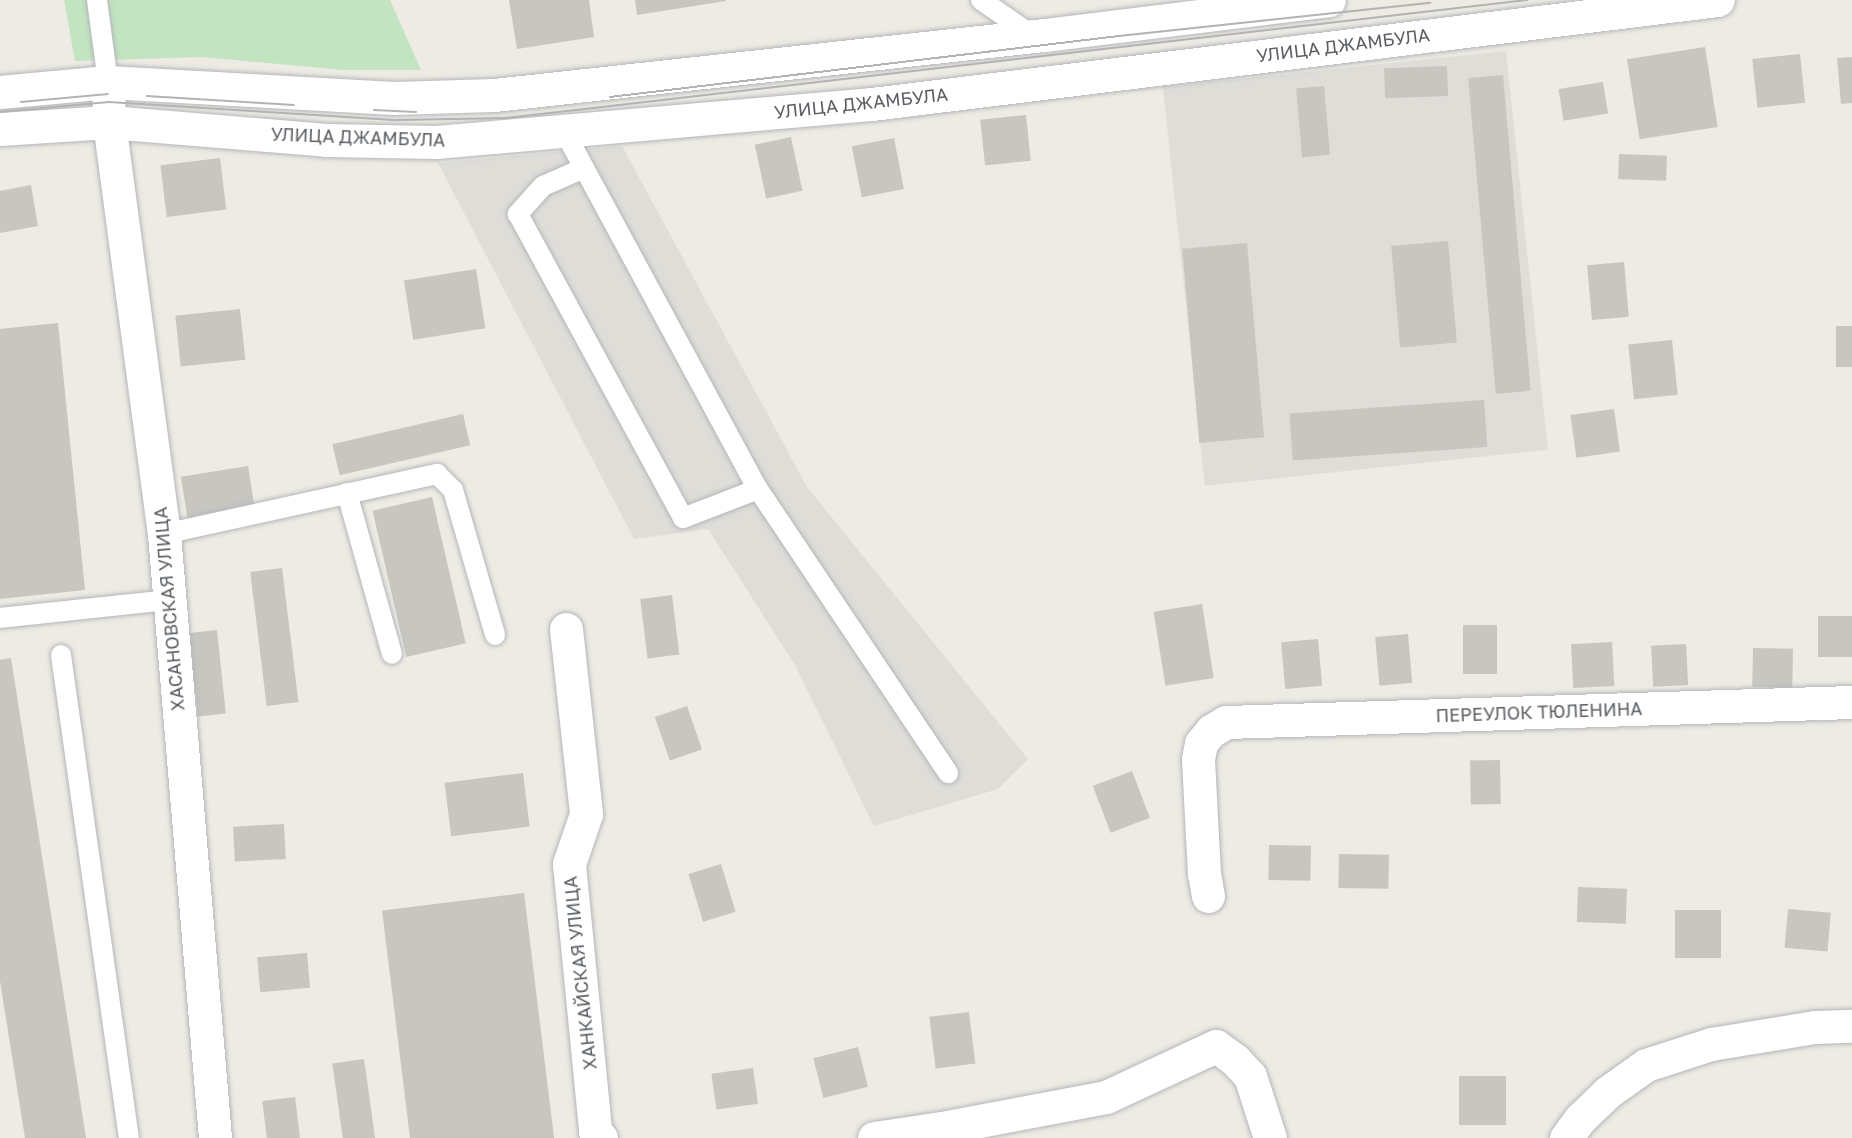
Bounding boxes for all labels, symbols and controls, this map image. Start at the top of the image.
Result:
street label: УЛИЦА ДЖАМБУЛА [1255,24,1431,66]
street label: УЛИЦА ДЖАМБУЛА [773,83,949,123]
street label: УЛИЦА ДЖАМБУЛА [270,123,446,151]
street label: ХАСАНОВСКАЯ УЛИЦА [149,506,189,712]
street label: ПЕРЕУЛОК ТЮЛЕНИНА [1435,698,1643,726]
street label: ХАНКАЙСКАЯ УЛИЦА [559,875,601,1071]

